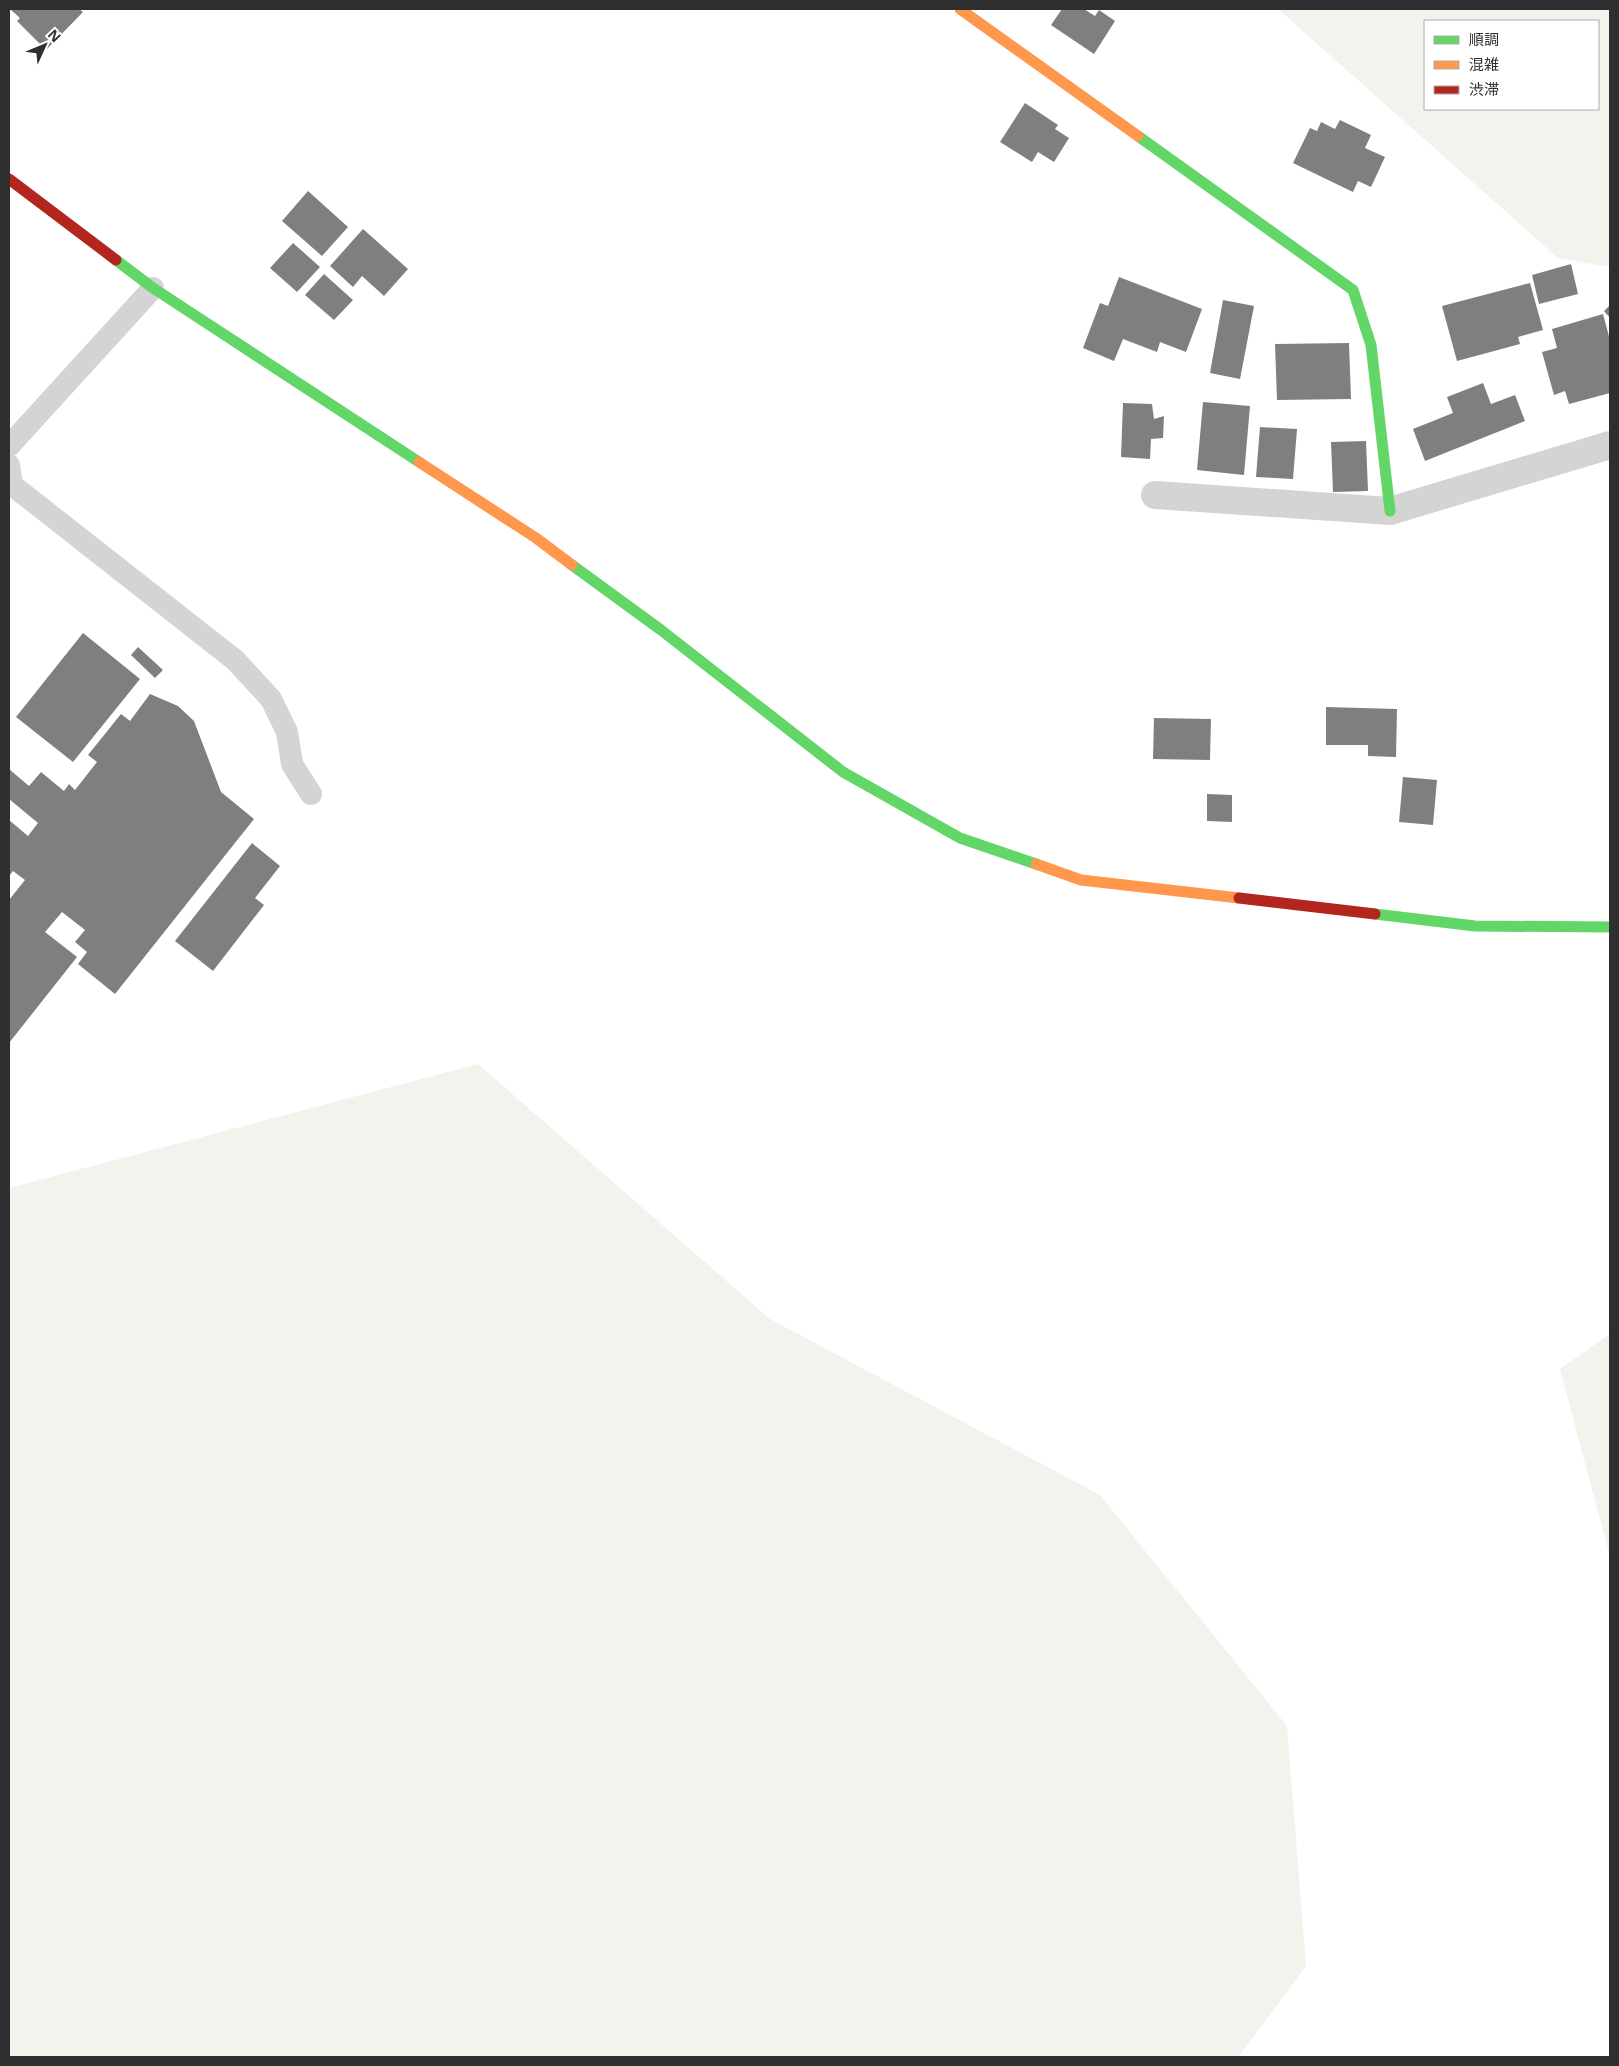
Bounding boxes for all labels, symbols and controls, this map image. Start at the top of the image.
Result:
north arrow [20,20,70,70]
legend [1424,20,1599,110]
text: N [44,25,66,46]
text: 順調 [1469,29,1499,49]
text: 混雑 [1469,54,1499,74]
text: 渋滞 [1469,79,1499,99]

